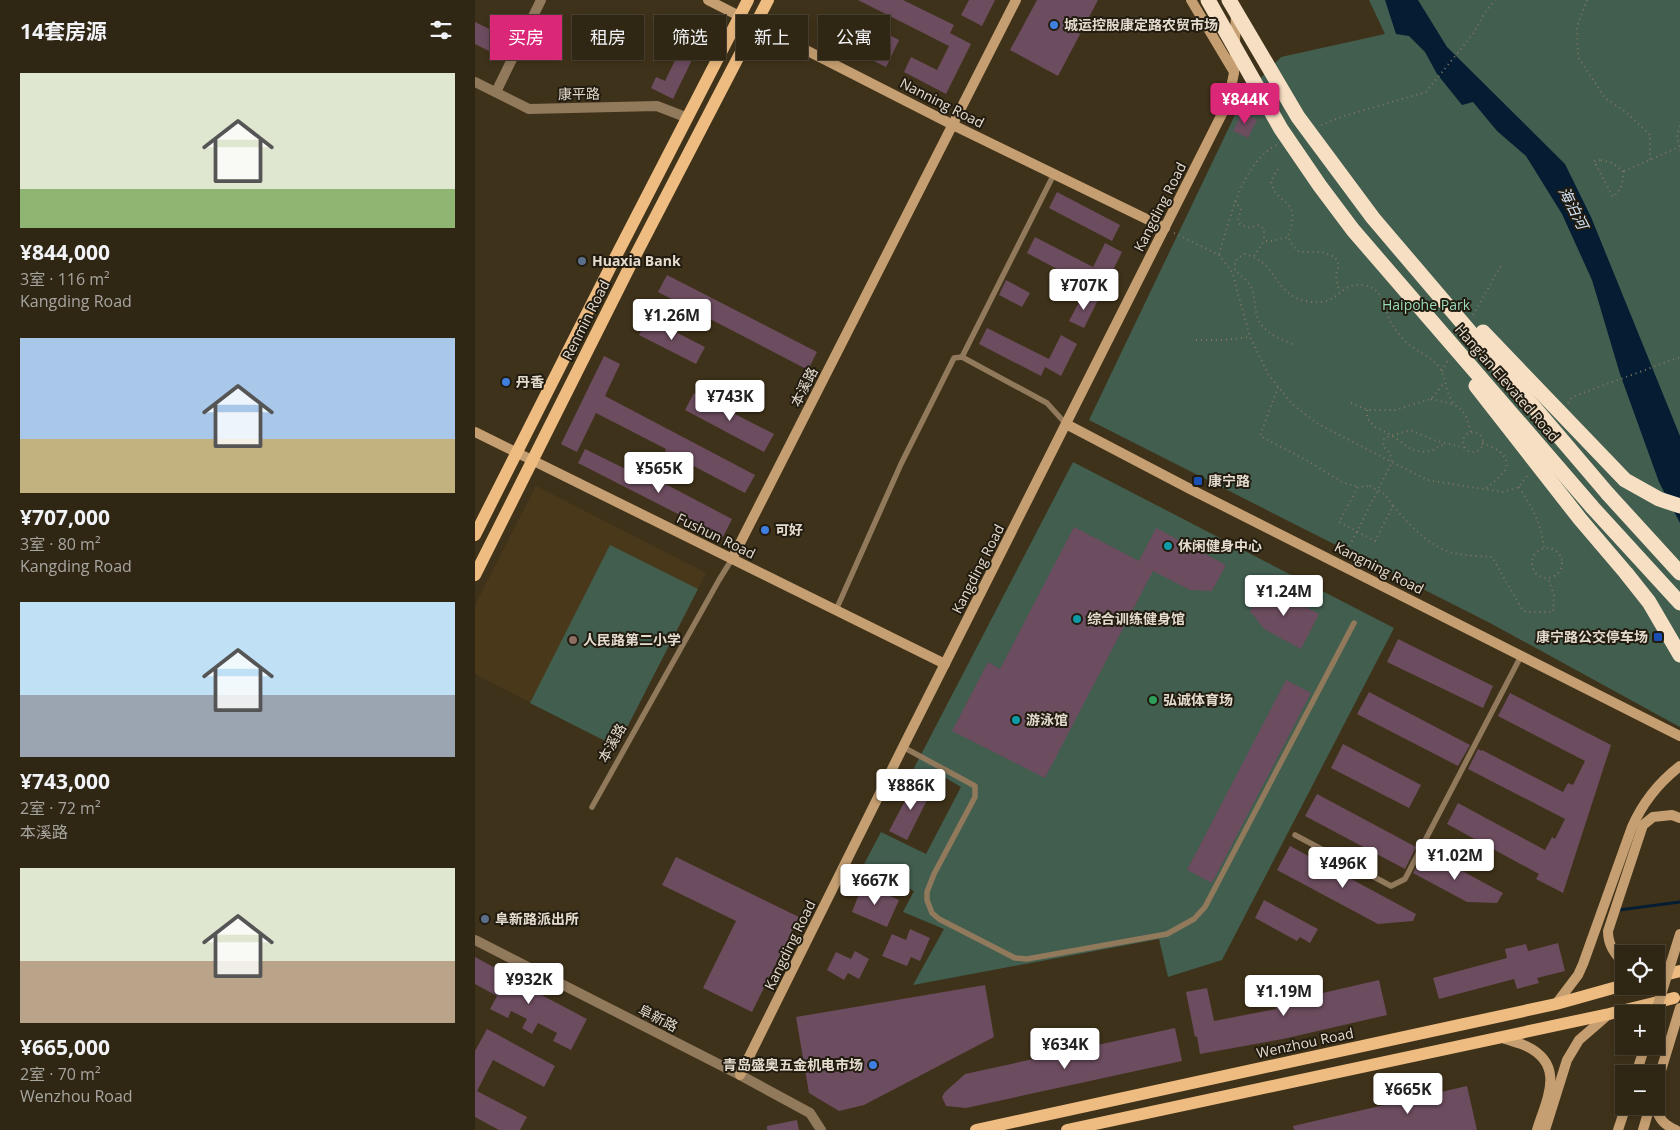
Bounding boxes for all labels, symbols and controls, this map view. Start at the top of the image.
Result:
chip: 买房 [490,15,562,60]
chip: 租房 [572,15,644,60]
chip: 筛选 [654,15,726,60]
chip: 新上 [736,15,808,60]
chip: 公寓 [818,15,890,60]
place label: 城运控股康定路农贸市场 [1064,15,1218,34]
icon: filters [427,16,455,44]
text: 14套房源 [20,17,107,45]
marker: 城运控股康定路农贸市场 [1048,19,1060,31]
street label: Nanning Road [897,73,988,132]
pin: ¥844K [1210,82,1280,125]
street label: 康平路 [558,84,600,103]
text: ¥844K [1221,88,1269,110]
icon: home [193,106,283,196]
street label: Kangding Road [1129,159,1190,255]
water label: 海泊河 [1555,183,1594,235]
text: ¥844,000 [20,238,110,266]
place label: Huaxia Bank [592,251,681,270]
marker: Huaxia Bank [576,255,588,267]
text: 3室 · 116 m² [20,268,110,290]
pin: ¥707K [1049,268,1119,311]
text: ¥707K [1060,274,1108,296]
street label: Renmin Road [557,277,614,363]
text: Kangding Road [20,290,132,312]
park label: Haipohe Park [1382,295,1471,314]
pin: ¥1.26M [631,298,713,341]
text: ¥1.26M [644,304,700,326]
street label: Hang'an Elevated Road [1451,320,1564,445]
street label: 本溪路 [786,364,822,410]
icon: home [193,371,283,461]
place label: 丹香 [516,372,544,391]
marker: 丹香 [500,376,512,388]
pin: ¥743K [695,380,765,422]
text: ¥743K [706,385,754,407]
pin: ¥565K [624,452,694,494]
text: ¥565K [635,457,683,479]
place label: 康宁路 [1208,471,1250,490]
marker: 康宁路 [1192,475,1204,487]
text: ¥707,000 [20,503,110,531]
street label: Fushun Road [674,508,759,563]
place label: 可好 [775,520,803,539]
street label: Kangding Road [947,521,1008,617]
marker: 可好 [759,524,771,536]
text: 3室 · 80 m² [20,533,101,555]
place label: 休闲健身中心 [1178,536,1262,555]
street label: Kangning Road [1331,537,1427,598]
marker: 休闲健身中心 [1162,540,1174,552]
text: Kangding Road [20,555,132,577]
pin: ¥1.24M [1243,574,1325,617]
text: ¥1.24M [1256,580,1312,602]
place label: 综合训练健身馆 [1087,609,1185,628]
marker: 综合训练健身馆 [1071,613,1083,625]
place label: 康宁路公交停车场 [1536,627,1648,646]
place label: 人民路第二小学 [583,630,681,649]
marker: 康宁路公交停车场 [1652,631,1664,643]
marker: 人民路第二小学 [567,634,579,646]
icon: home [193,635,283,725]
place label: 弘诚体育场 [1163,690,1233,709]
marker: 弘诚体育场 [1147,694,1159,706]
place label: 游泳馆 [1026,710,1068,729]
marker: 游泳馆 [1010,714,1022,726]
street label: 本溪路 [593,720,630,766]
text: ¥743,000 [20,767,110,795]
pin: ¥886K [876,768,946,811]
text: ¥886K [887,774,935,796]
text: 2室 · 72 m² [20,797,101,819]
text: 本溪路 [20,821,68,843]
pin: ¥1.02M [1414,838,1496,881]
text: ¥1.02M [1427,844,1483,866]
pin: ¥496K [1308,846,1378,889]
text: ¥496K [1319,852,1367,874]
pin: ¥667K [840,864,910,906]
text: ¥667K [851,869,899,891]
street label: Kangding Road [760,897,820,993]
icon: home [193,901,283,991]
place label: 阜新路派出所 [495,909,579,928]
marker: 阜新路派出所 [479,913,491,925]
map controls [1615,945,1665,1115]
button: locate [1615,945,1665,995]
pin: ¥932K [494,962,564,1005]
text: ¥932K [505,968,553,990]
pin: ¥1.19M [1243,974,1325,1017]
text: ¥1.19M [1256,980,1312,1002]
street label: 阜新路 [635,1000,681,1036]
button: + [1615,1005,1665,1055]
street label: Wenzhou Road [1255,1023,1355,1062]
pin: ¥634K [1030,1028,1100,1070]
text: ¥665,000 [20,1033,110,1061]
text: ¥634K [1041,1033,1089,1055]
place label: 青岛盛奥五金机电市场 [723,1055,863,1074]
marker: 青岛盛奥五金机电市场 [867,1059,879,1071]
text: 2室 · 70 m² [20,1063,101,1085]
button: − [1615,1065,1665,1115]
pin: ¥665K [1373,1072,1443,1115]
text: ¥665K [1384,1078,1432,1100]
text: Wenzhou Road [20,1085,133,1107]

